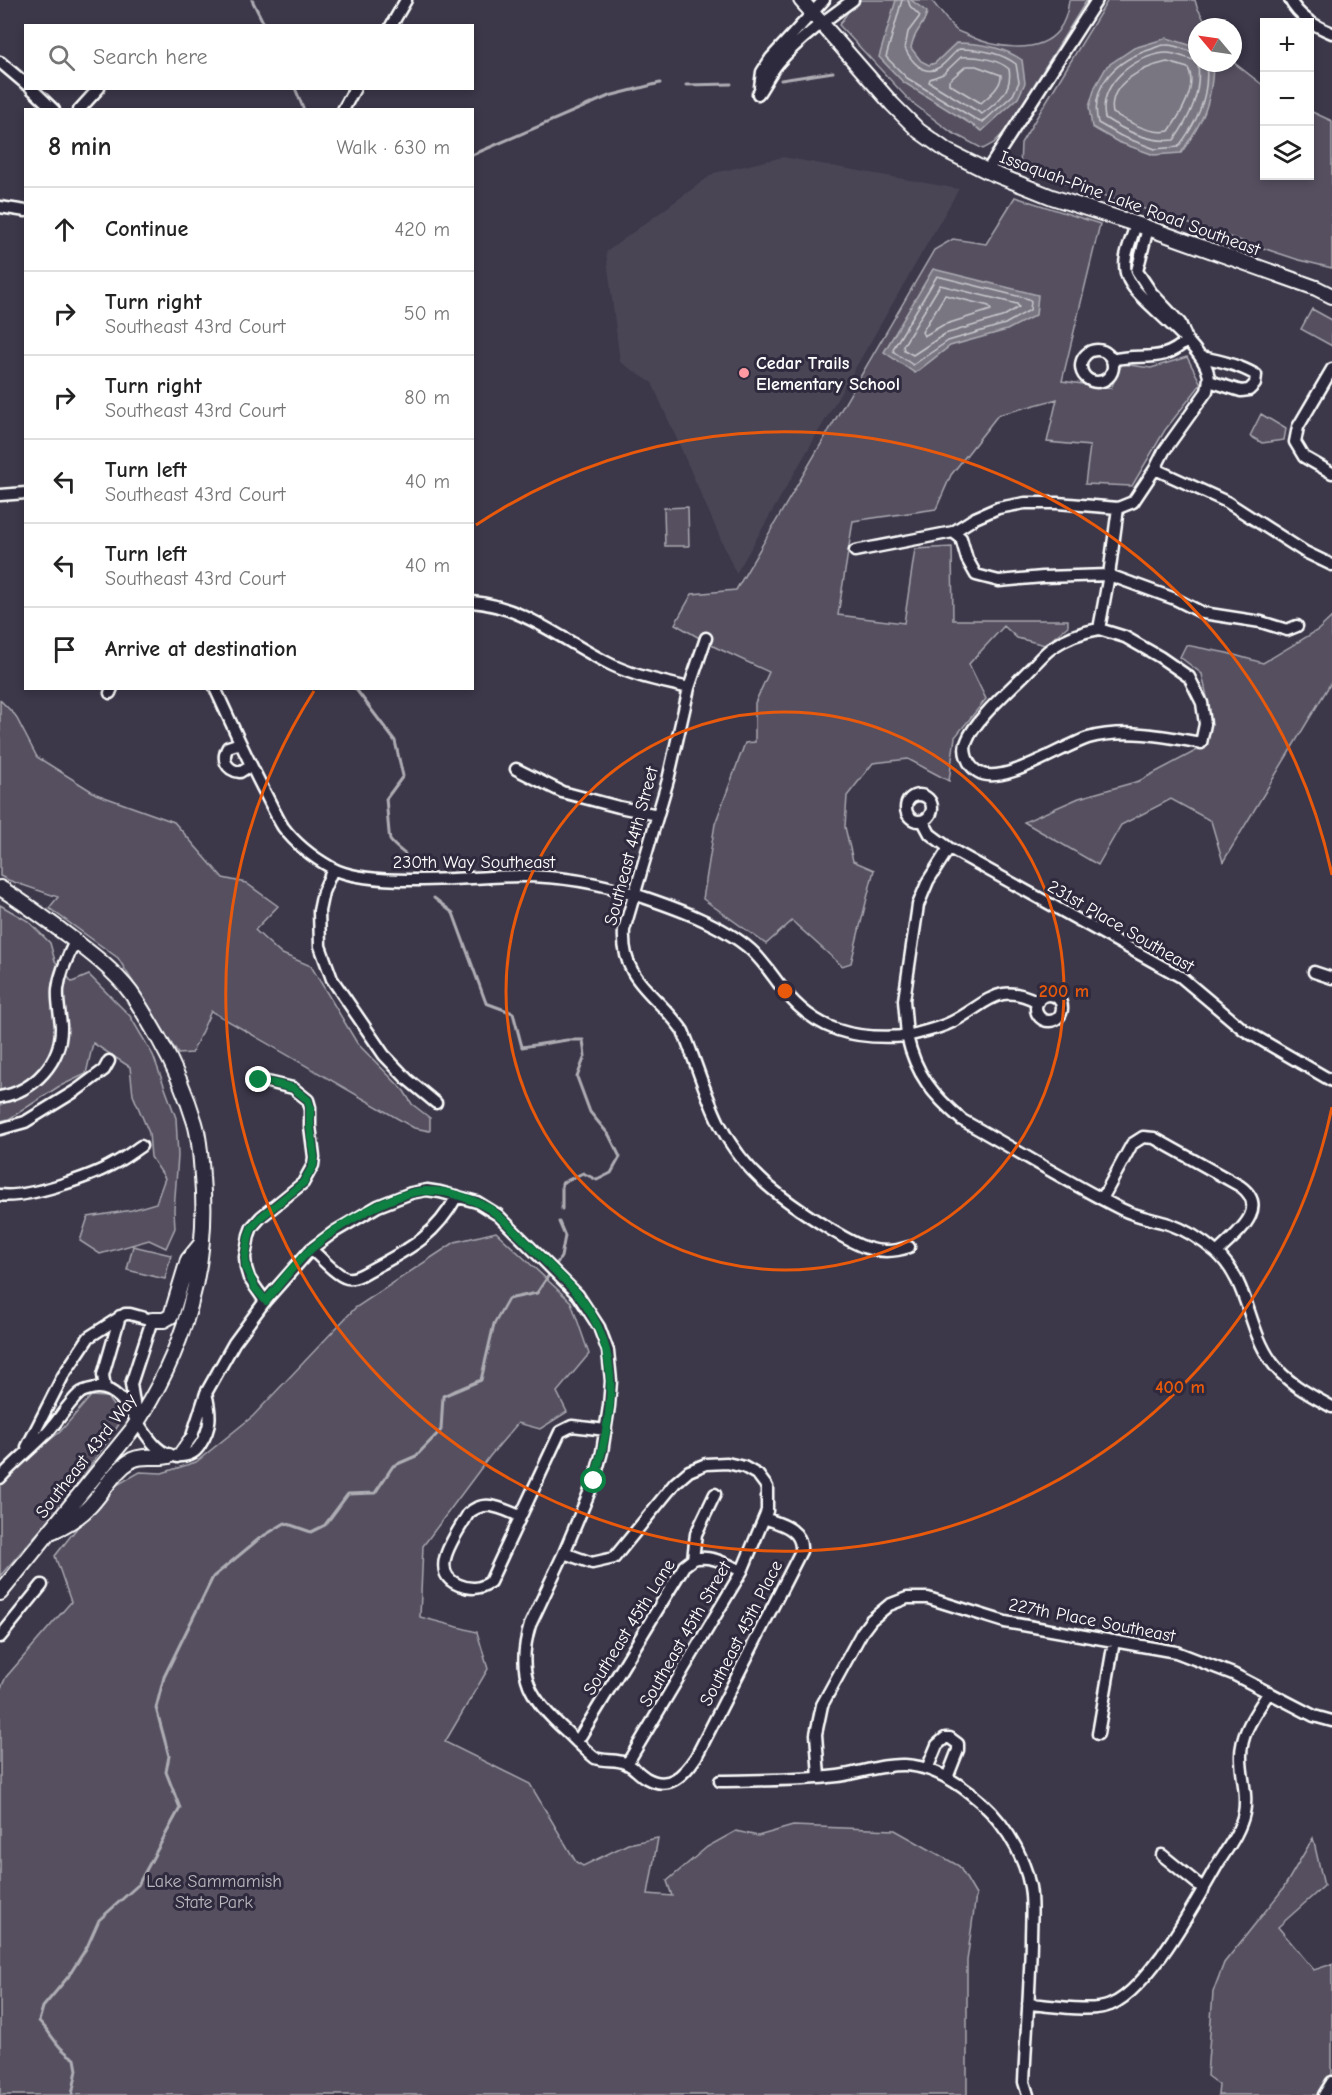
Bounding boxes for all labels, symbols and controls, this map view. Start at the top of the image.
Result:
north arrow [1188,18,1242,72]
map controls [1260,18,1314,180]
button: + [1260,18,1314,72]
search box [24,24,474,90]
icon: search [45,41,78,74]
text: Search here [93,44,208,70]
button: − [1260,72,1314,126]
button: layers [1260,126,1314,180]
text: 8 min [48,132,112,162]
text: Walk · 630 m [336,136,450,159]
street label: Issaquah-Pine Lake Road Southeast [997,146,1264,261]
icon: ahead [48,213,81,246]
text: Continue [105,216,188,242]
text: 420 m [394,218,450,241]
text: Turn right [105,289,202,315]
icon: right [48,297,81,330]
text: 50 m [404,302,450,325]
text: Southeast 43rd Court [105,315,286,338]
place label: Cedar Trails Elementary School [756,353,900,395]
marker: Cedar Trails Elementary School [737,366,751,380]
text: Turn right [105,373,202,399]
icon: right [48,381,81,414]
text: 80 m [404,386,450,409]
text: Southeast 43rd Court [105,399,286,422]
text: Turn left [105,457,187,483]
icon: left [48,465,81,498]
text: 40 m [405,470,450,493]
text: Southeast 43rd Court [105,483,286,506]
text: Turn left [105,541,187,567]
icon: left [48,549,81,582]
text: 40 m [405,554,450,577]
text: Southeast 43rd Court [105,567,286,590]
icon: arrive [48,633,81,666]
text: Arrive at destination [105,636,297,662]
street label: Southeast 44th Street [600,764,663,928]
street label: 230th Way Southeast [393,852,556,873]
street label: 231st Place Southeast [1044,876,1198,977]
centre of rings [775,981,795,1001]
text: 200 m [1039,981,1089,1002]
route end [245,1066,271,1092]
text: 400 m [1155,1377,1205,1398]
street label: Southeast 43rd Way [31,1389,142,1523]
route start [580,1467,606,1493]
street label: Southeast 45th Lane [579,1555,680,1699]
street label: Southeast 45th Street [635,1557,736,1711]
street label: Southeast 45th Place [696,1557,787,1710]
street label: 227th Place Southeast [1007,1594,1178,1647]
park label: Lake Sammamish State Park [146,1871,282,1913]

